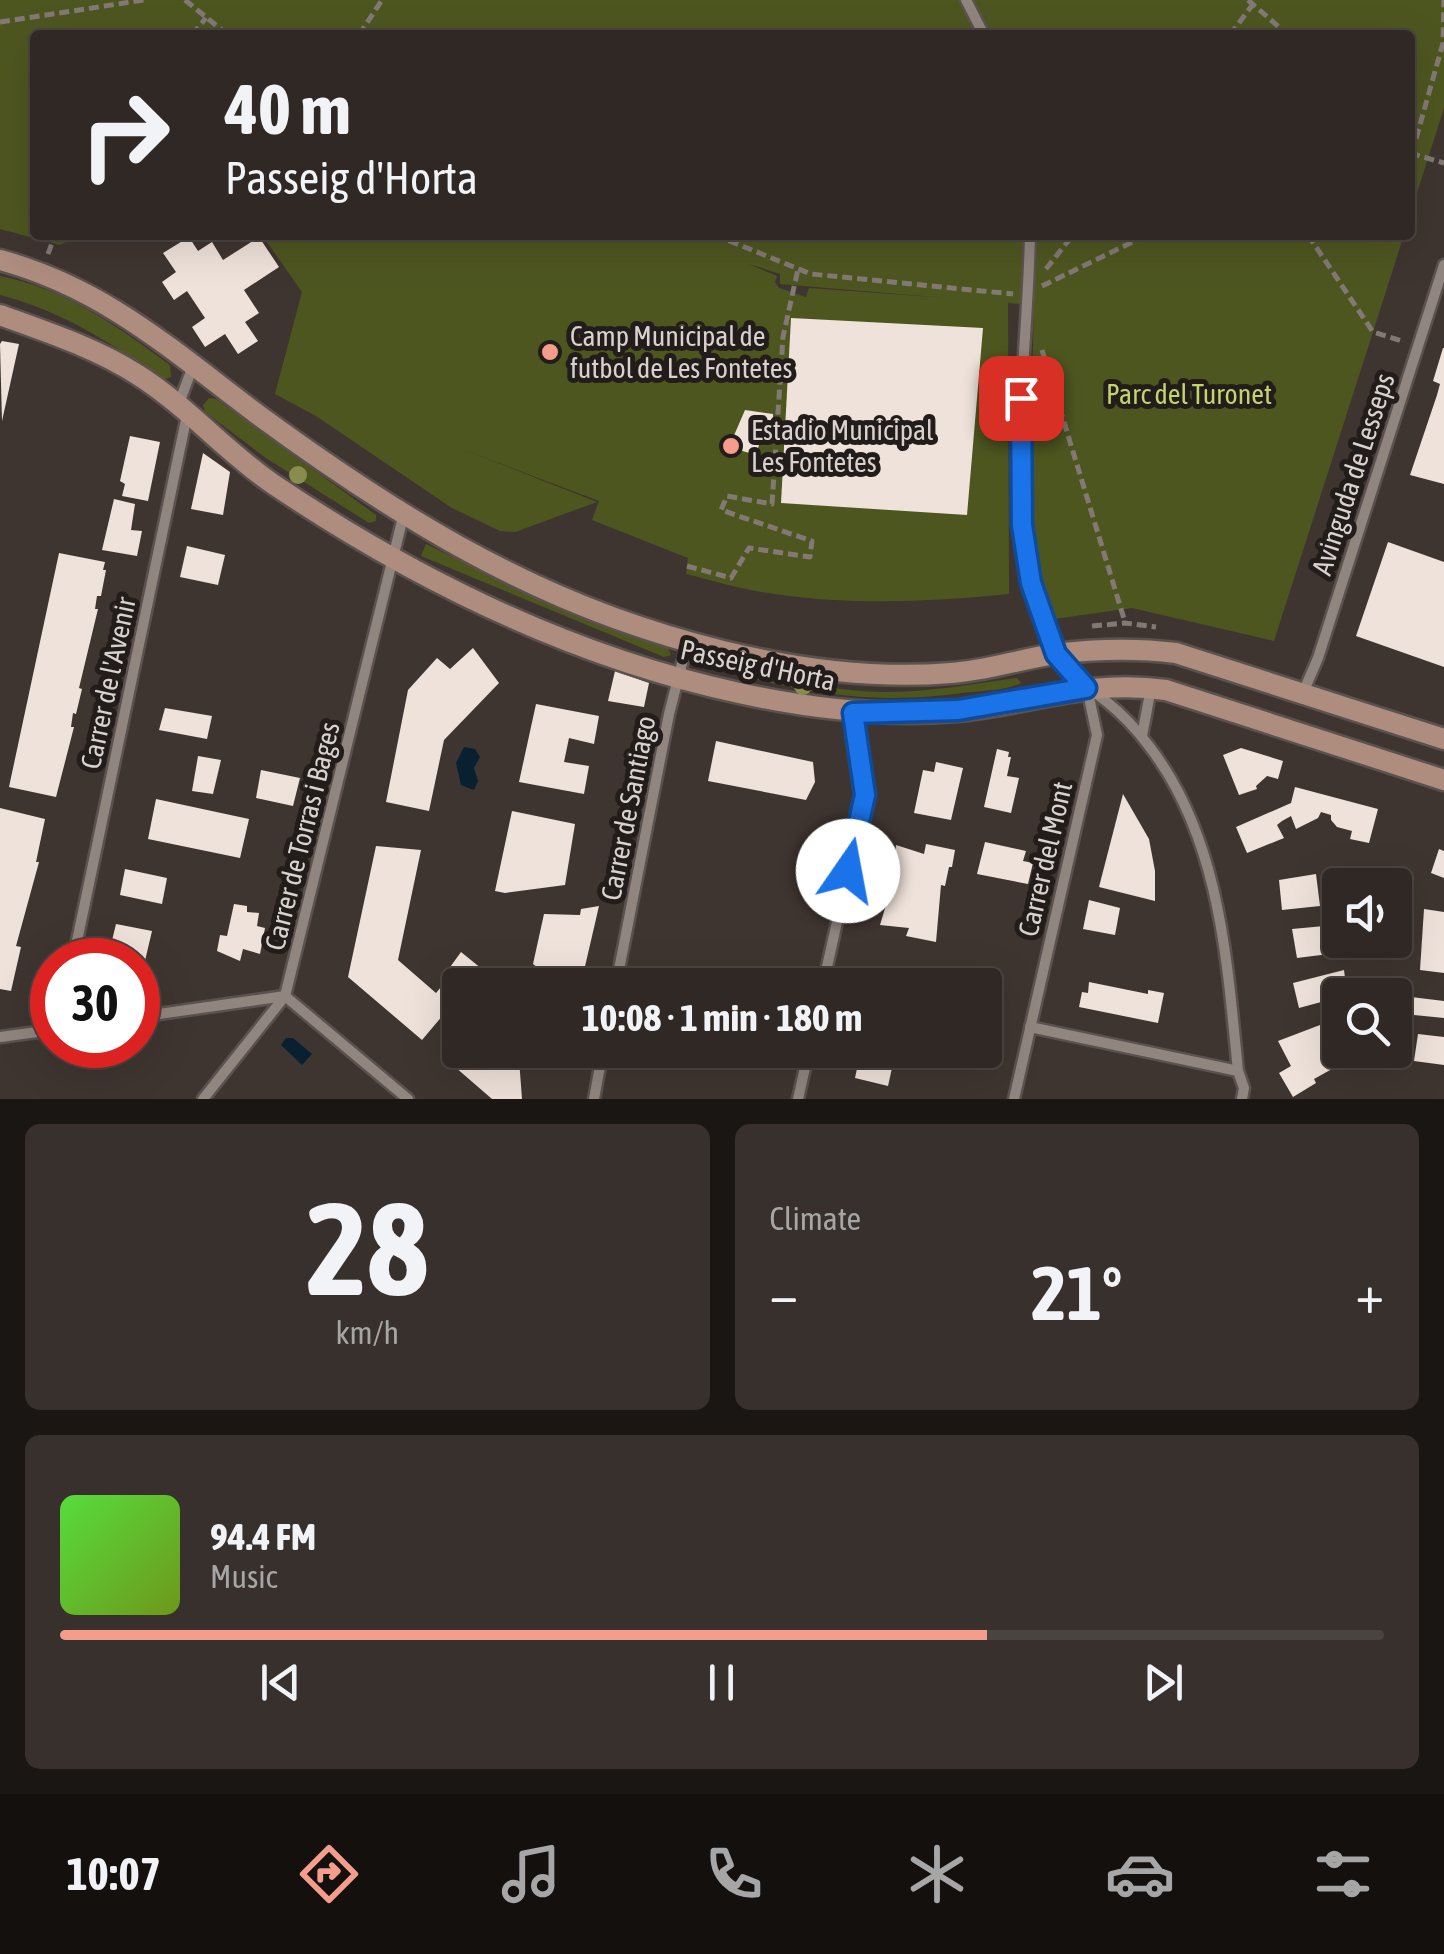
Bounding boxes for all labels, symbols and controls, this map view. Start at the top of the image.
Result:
text: 40 m [225,69,351,149]
icon: right [60,70,190,200]
text: Passeig d'Horta [225,152,478,204]
place label: Camp Municipal de futbol de Les Fontetes [570,320,792,384]
marker: Camp Municipal de futbol de Les Fontetes [539,341,561,363]
pin [979,356,1064,441]
street label: Avinguda de Lesseps [1305,369,1401,579]
icon: arrive [994,371,1049,426]
park label: Parc del Turonet [1106,378,1272,410]
place label: Estadio Municipal Les Fontetes [751,414,934,478]
marker: Estadio Municipal Les Fontetes [720,435,742,457]
street label: Carrer de l'Avenir [74,593,142,772]
street label: Passeig d'Horta [678,633,838,697]
street label: Carrer de Santiago [594,713,662,903]
street label: Carrer de Torras i Bages [258,719,346,953]
street label: Carrer del Mont [1012,779,1078,939]
position arrow [796,819,900,923]
map controls [1322,868,1412,1068]
button: sound [1322,868,1412,958]
speed limit sign: 30 [30,938,160,1068]
button: search [1322,978,1412,1068]
text: 10:08 · 1 min · 180 m [582,996,862,1039]
text: 28 [306,1174,428,1323]
text: Climate [770,1200,861,1237]
text: 21° [1031,1250,1122,1336]
text: − [770,1262,798,1325]
text: + [1355,1262,1384,1325]
text: km/h [336,1314,399,1351]
text: 94.4 FM [210,1515,316,1558]
text: Music [210,1558,277,1595]
icon: previous [253,1655,308,1710]
icon: pause [694,1655,749,1710]
icon: next [1136,1655,1191,1710]
icon: directions [294,1839,364,1909]
icon: music [496,1839,566,1909]
icon: phone [699,1839,769,1909]
icon: climate [902,1839,972,1909]
icon: car [1105,1839,1175,1909]
icon: filters [1308,1839,1378,1909]
text: 10:07 [66,1848,161,1900]

